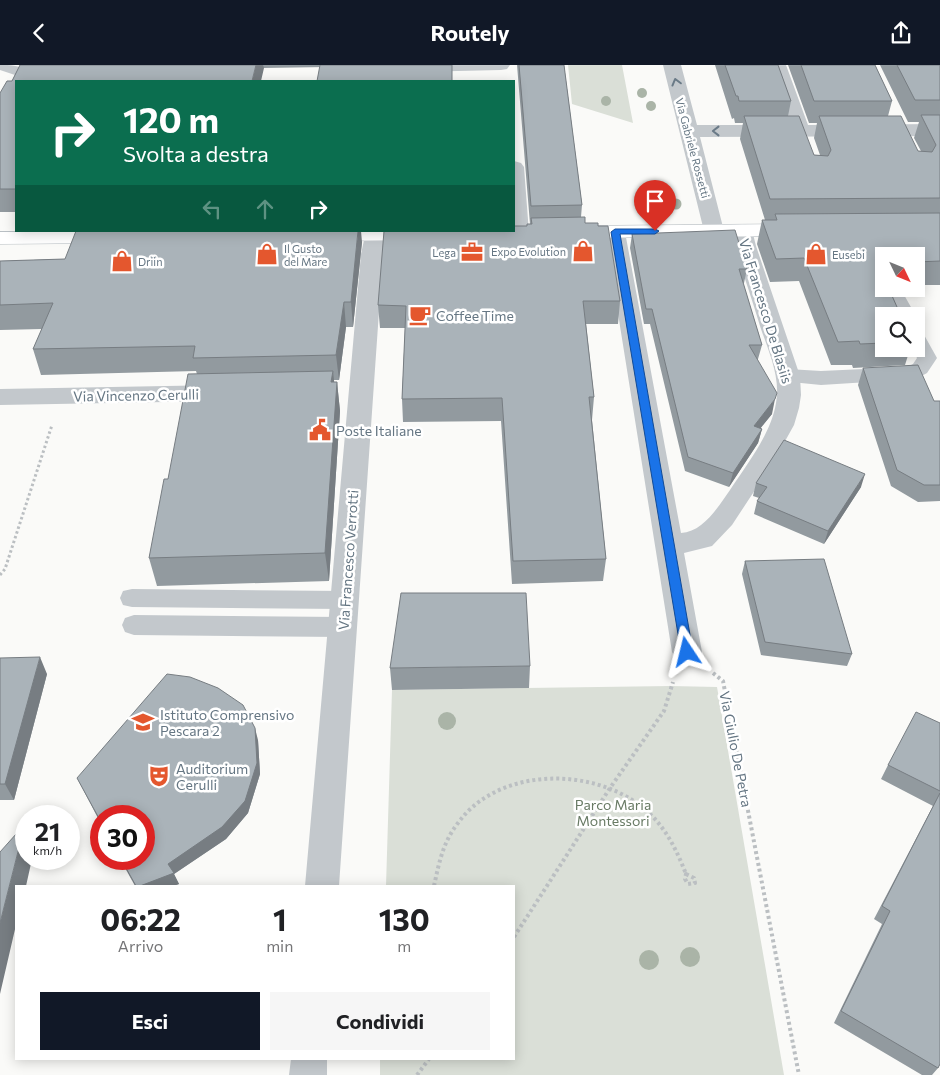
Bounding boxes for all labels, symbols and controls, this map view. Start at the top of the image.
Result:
icon: back [25,19,53,47]
text: Routely [431,19,509,46]
icon: share [887,19,915,47]
one-way arrow [671,77,682,86]
street label: Via Gabriele Rossetti [673,96,713,200]
text: 120 m [123,97,219,140]
icon: right [40,100,105,165]
one-way arrow [712,126,720,136]
text: Svolta a destra [123,140,269,167]
pin [634,180,676,231]
icon: arrive [641,187,669,215]
icon: left [198,195,226,223]
icon: ahead [251,195,279,223]
icon: right [304,195,332,223]
street label: Via Francesco De Blasiis [736,236,796,386]
shop icon: Expo Evolution [570,238,596,264]
office icon: Lega [459,239,485,265]
shop icon: Il Gusto del Mare [254,241,280,267]
shop icon: Eusebi [803,241,829,267]
place label: Il Gusto del Mare [284,242,327,268]
place label: Expo Evolution [491,245,566,258]
place label: Lega [432,246,456,259]
north arrow [875,247,925,297]
map controls [875,247,925,357]
shop icon: Driin [109,248,135,274]
place label: Eusebi [832,248,865,261]
place label: Driin [138,255,162,268]
cafe icon: Coffee Time [407,302,433,328]
place label: Coffee Time [436,307,514,324]
button: search [875,307,925,357]
street label: Via Vincenzo Cerulli [73,385,199,405]
public building icon: Poste Italiane [307,417,333,443]
place label: Poste Italiane [336,422,422,439]
street label: Via Francesco Verrotti [335,489,361,631]
position arrow [660,625,712,677]
street label: Via Giulio De Petra [716,690,756,808]
place label: Istituto Comprensivo Pescara 2 [160,706,294,739]
school or university icon: Istituto Comprensivo Pescara 2 [130,709,156,735]
place label: Auditorium Cerulli [176,760,248,793]
theatre icon: Auditorium Cerulli [146,763,172,789]
park label: Parco Maria Montessori [575,796,651,829]
speed limit sign: 30 [90,805,155,870]
text: 21 [35,816,60,846]
text: km/h [33,843,62,857]
text: 06:22 [100,900,181,937]
text: 1 [273,900,287,937]
text: 130 [379,900,430,937]
text: Arrivo [118,936,163,955]
text: min [266,936,293,955]
text: m [397,936,411,955]
button: Esci [40,992,260,1050]
button: Condividi [270,992,490,1050]

